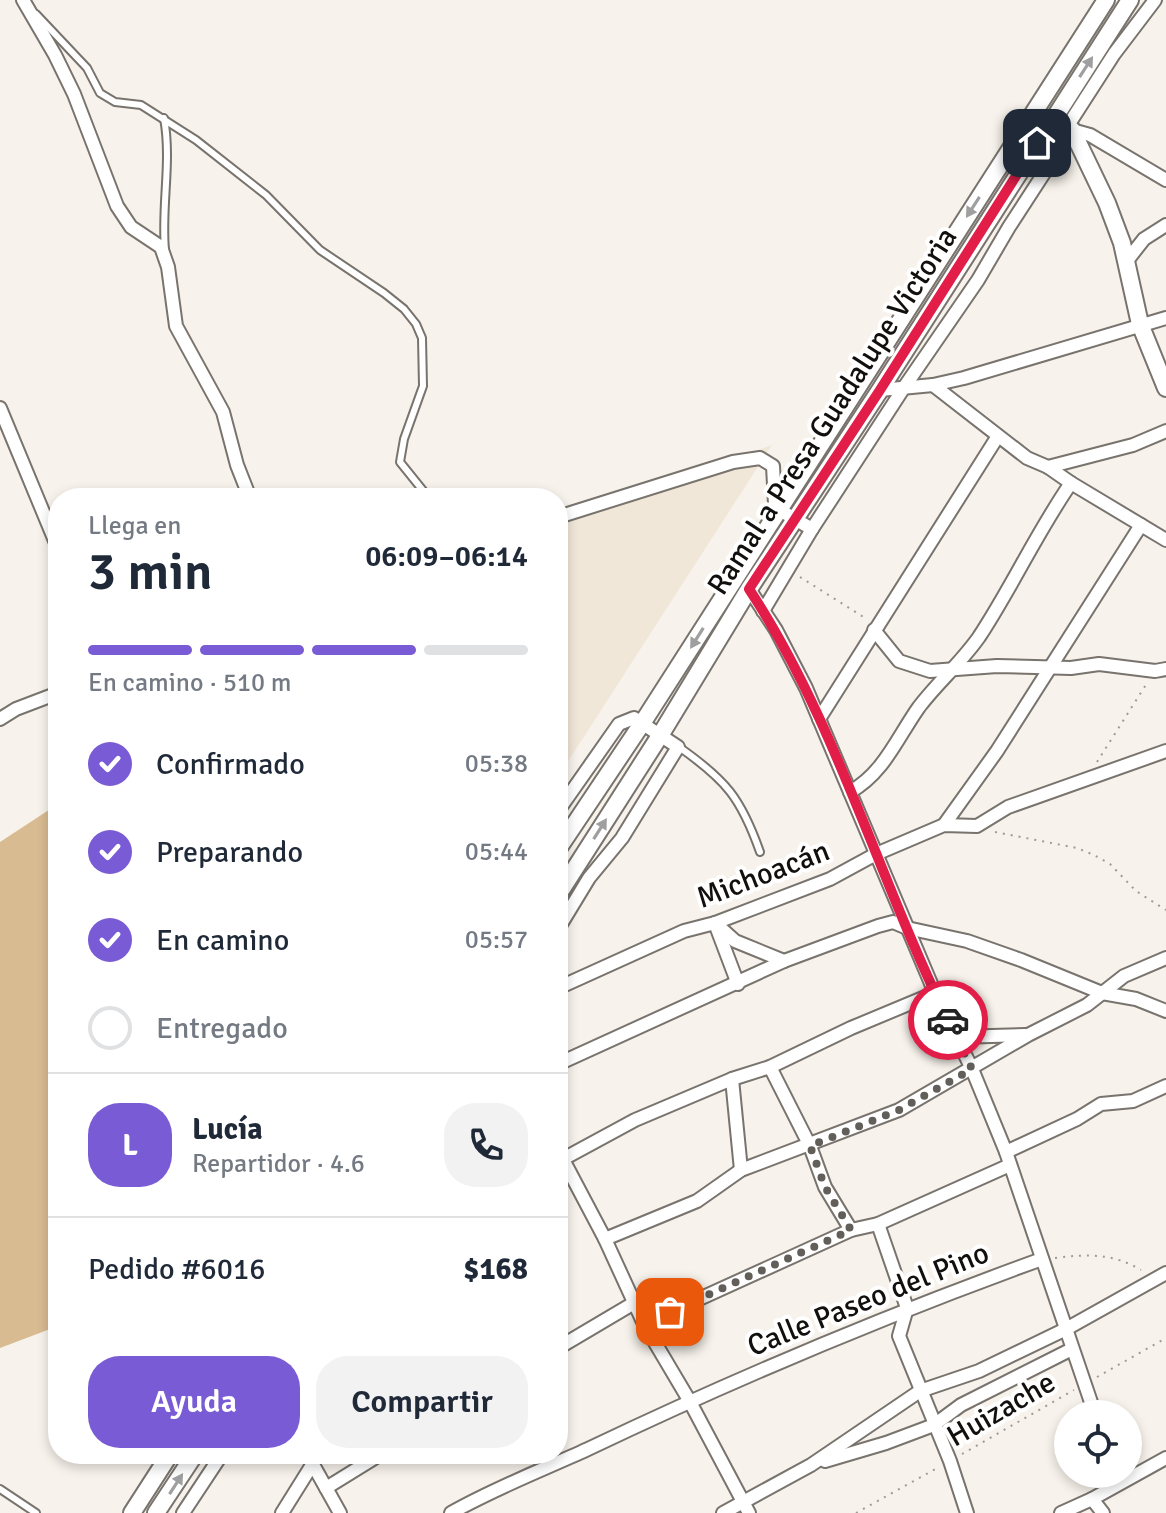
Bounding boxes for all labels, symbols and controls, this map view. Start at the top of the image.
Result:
one-way arrow [1079,56,1093,78]
pin [1003,109,1071,177]
icon: home [1015,121,1059,165]
one-way arrow [967,196,981,218]
street label: Ramal a Presa Guadalupe Victoria [700,221,965,602]
text: Llega en [88,510,182,542]
text: 06:09–06:14 [365,538,528,575]
text: 3 min [88,540,213,604]
one-way arrow [690,627,704,649]
text: En camino · 510 m [88,667,291,699]
icon: check [88,742,132,786]
text: Confirmado [156,746,305,783]
text: 05:38 [465,748,528,780]
one-way arrow [593,818,607,840]
icon: check [88,830,132,874]
street label: Michoacán [692,832,835,917]
text: Preparando [156,834,303,871]
text: 05:44 [465,836,528,868]
icon: check [88,918,132,962]
text: En camino [156,922,289,959]
text: 05:57 [465,924,528,956]
courier [908,980,988,1060]
icon: car [926,998,970,1042]
text: Entregado [156,1010,288,1047]
button: phone [444,1103,528,1187]
text: Lucía [192,1111,263,1148]
text: L [122,1127,138,1164]
text: Repartidor · 4.6 [192,1148,365,1180]
street label: Calle Paseo del Pino [742,1234,994,1365]
text: Pedido #6016 [88,1251,265,1288]
text: $168 [463,1251,528,1288]
pin [636,1278,704,1346]
icon: bag [648,1290,692,1334]
button: Ayuda [88,1356,300,1448]
button: Compartir [316,1356,528,1448]
street label: Huizache [941,1364,1062,1455]
map controls [1054,1400,1142,1488]
button: locate [1054,1400,1142,1488]
one-way arrow [168,1473,183,1494]

